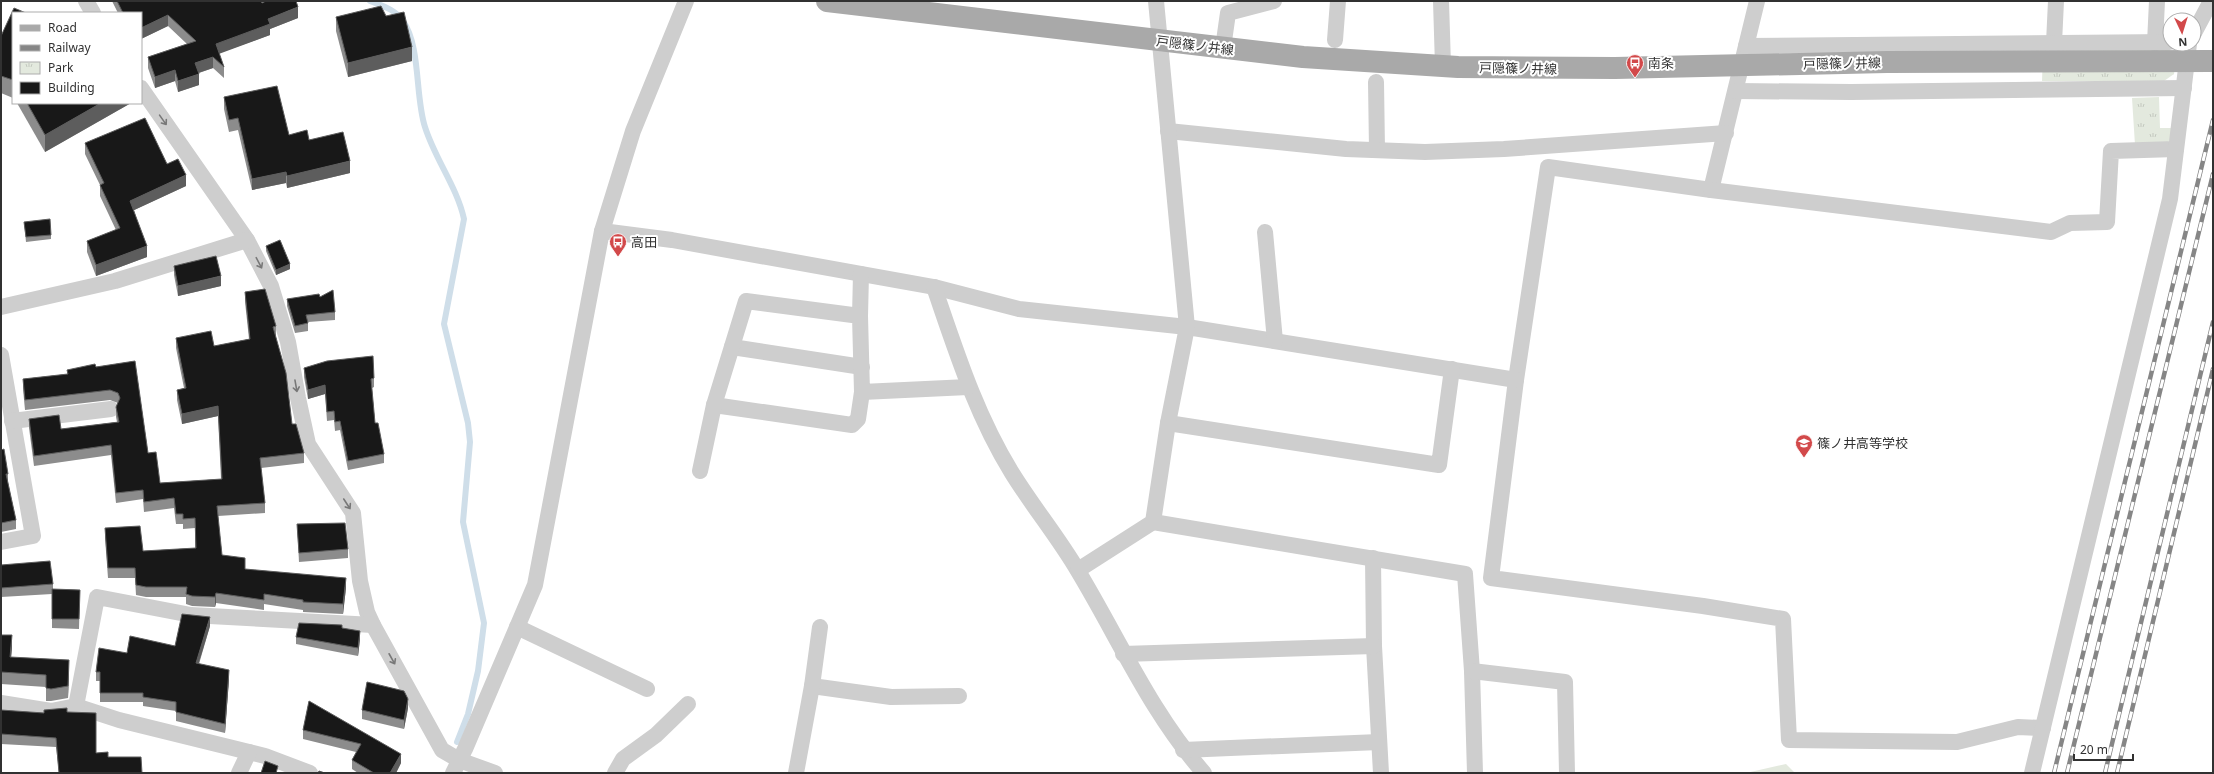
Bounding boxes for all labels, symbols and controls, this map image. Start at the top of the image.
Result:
legend [12,12,142,104]
north arrow [2162,12,2202,52]
text: Road [48,19,77,36]
street label: 戸隠篠ノ井線 [1155,31,1235,59]
text: N [2178,35,2188,50]
text: Railway [48,39,92,56]
bus stop icon: 南条 [1625,53,1645,78]
street label: 戸隠篠ノ井線 [1803,53,1881,73]
place label: 南条 [1648,54,1674,72]
street label: 戸隠篠ノ井線 [1479,58,1557,78]
text: Park [48,59,74,76]
text: Building [48,79,95,96]
one-way arrow [159,114,167,125]
bus stop icon: 高田 [608,232,628,257]
place label: 高田 [631,233,657,251]
one-way arrow [256,257,263,269]
one-way arrow [292,380,300,393]
school or university icon: 篠ノ井高等学校 [1794,433,1814,458]
place label: 篠ノ井高等学校 [1817,434,1908,452]
one-way arrow [343,498,351,509]
one-way arrow [389,653,396,665]
scale bar [2074,736,2133,762]
text: 20 m [2080,741,2108,758]

